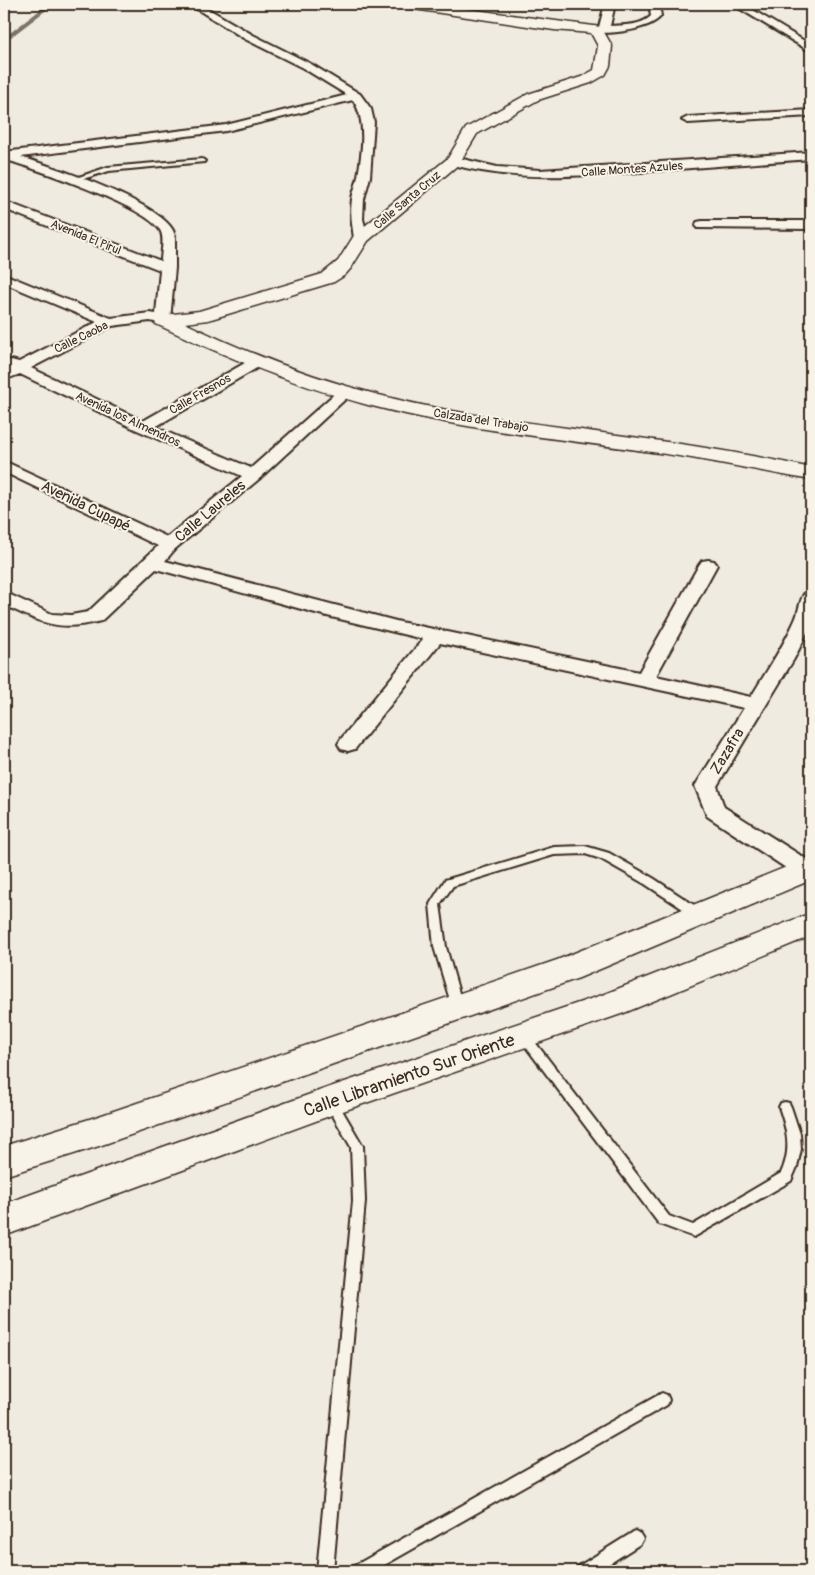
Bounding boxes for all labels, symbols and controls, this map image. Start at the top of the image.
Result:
street label: Calle Montes Azules [581,158,684,181]
street label: Calle Santa Cruz [371,168,444,233]
street label: Avenida El Pirul [48,217,123,258]
street label: Calle Caoba [52,318,111,357]
street label: Calle Fresnos [167,370,234,418]
street label: Avenida los Almendros [73,389,183,451]
street label: Calzada del Trabajo [432,406,530,435]
street label: Calle Laureles [171,476,250,547]
street label: Avenida Cupapé [38,477,134,536]
street label: Zazafra [706,725,749,778]
street label: Calle Libramiento Sur Oriente [300,1028,518,1122]

